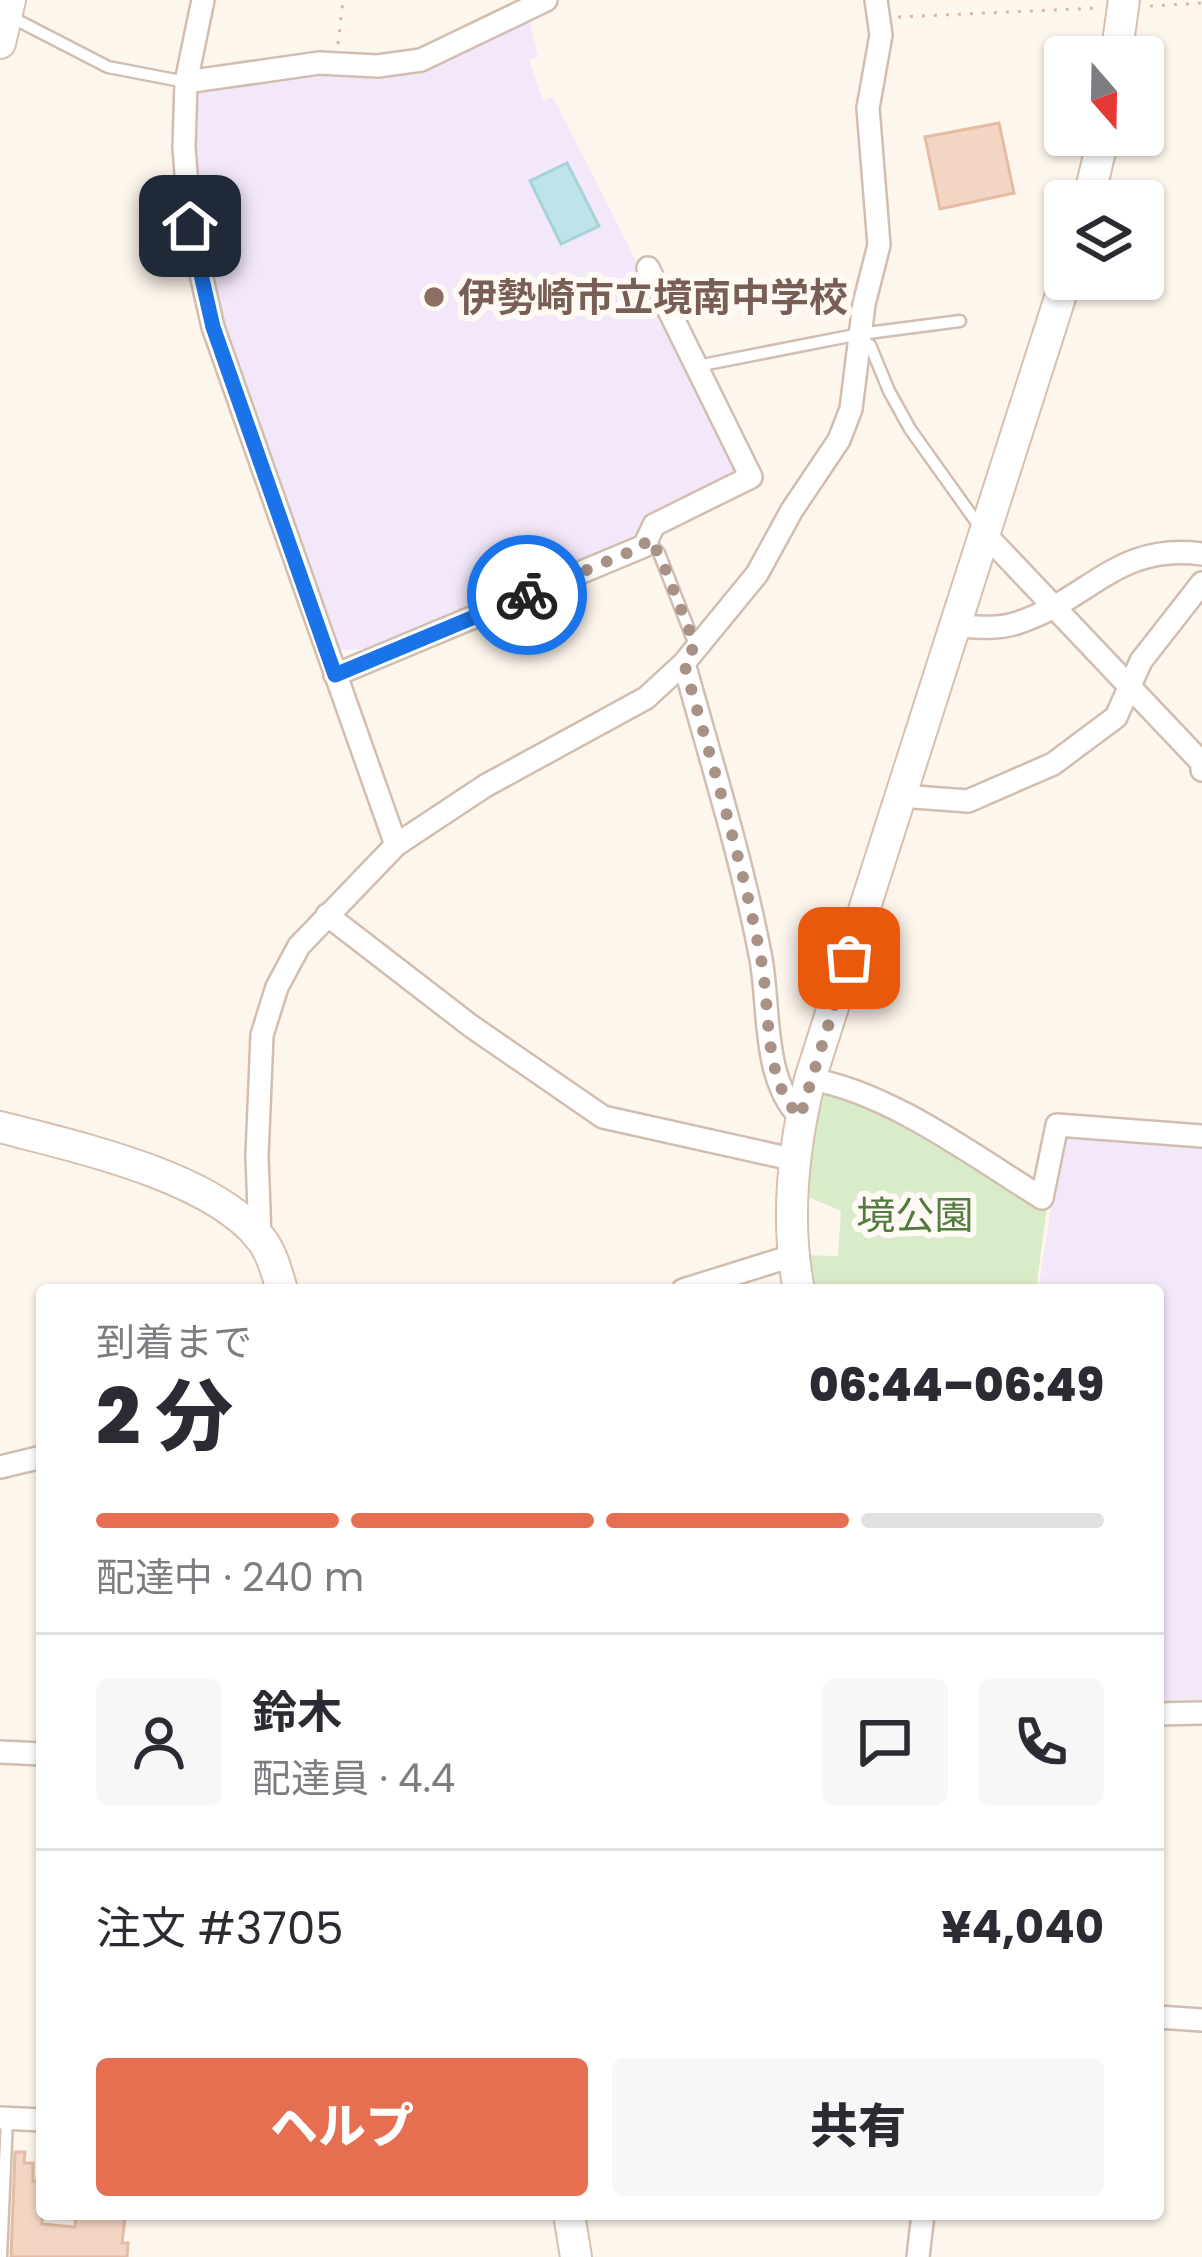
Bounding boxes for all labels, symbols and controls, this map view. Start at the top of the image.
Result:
north arrow [1044,36,1164,156]
map controls [1044,36,1164,300]
pin [139,175,241,277]
button: layers [1044,180,1164,300]
icon: home [157,193,223,259]
place label: 伊勢崎市立境南中学校 [458,270,848,325]
marker: 伊勢崎市立境南中学校 [421,284,447,310]
courier [467,535,587,655]
icon: bike [494,562,560,628]
pin [798,907,900,1009]
icon: bag [816,925,882,991]
park label: 境公園 [856,1188,974,1243]
text: 到着まで [96,1315,252,1370]
text: 06:44–06:49 [809,1354,1104,1417]
text: 2 分 [96,1362,233,1471]
text: 配達中 · 240 m [96,1550,364,1605]
button: person [96,1679,222,1805]
button: chat [822,1679,948,1805]
button: phone [978,1679,1104,1805]
text: 鈴木 [252,1681,342,1744]
text: 配達員 · 4.4 [252,1751,455,1806]
text: ¥4,040 [941,1896,1104,1959]
text: 注文 #3705 [96,1897,343,1960]
button: ヘルプ [96,2058,588,2196]
button: 共有 [612,2058,1104,2196]

